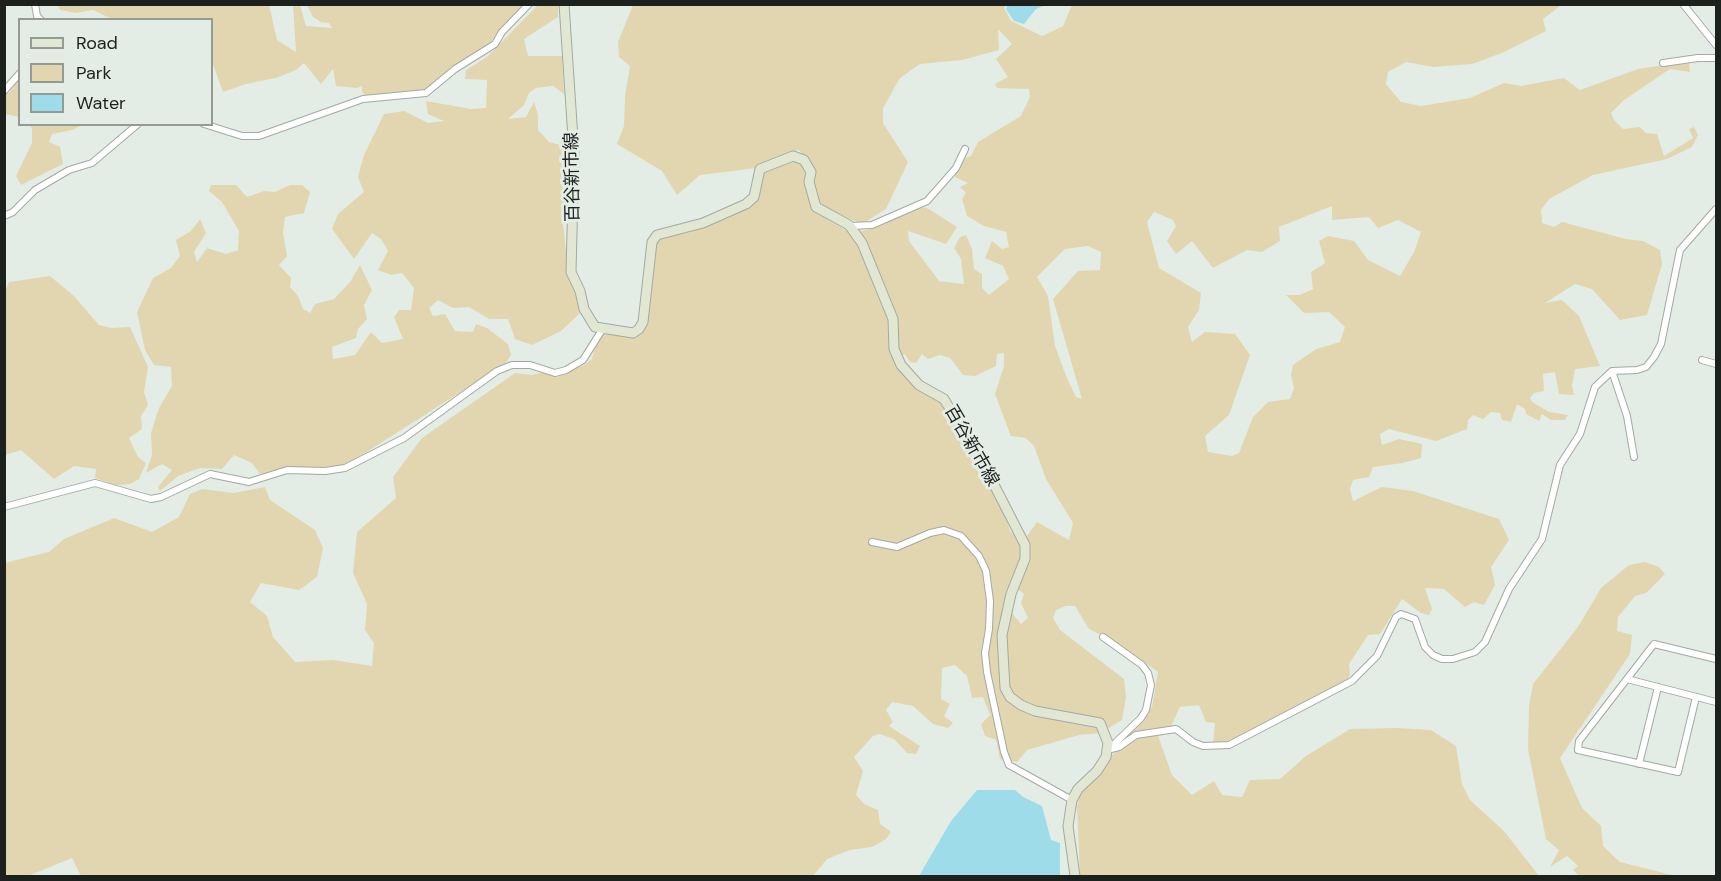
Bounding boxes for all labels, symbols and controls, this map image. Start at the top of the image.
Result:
legend [18,18,213,126]
text: Road [76,31,118,55]
text: Park [76,61,112,85]
text: Water [76,91,126,115]
street label: 百谷新市線 [561,132,585,222]
street label: 百谷新市線 [939,402,1003,490]

